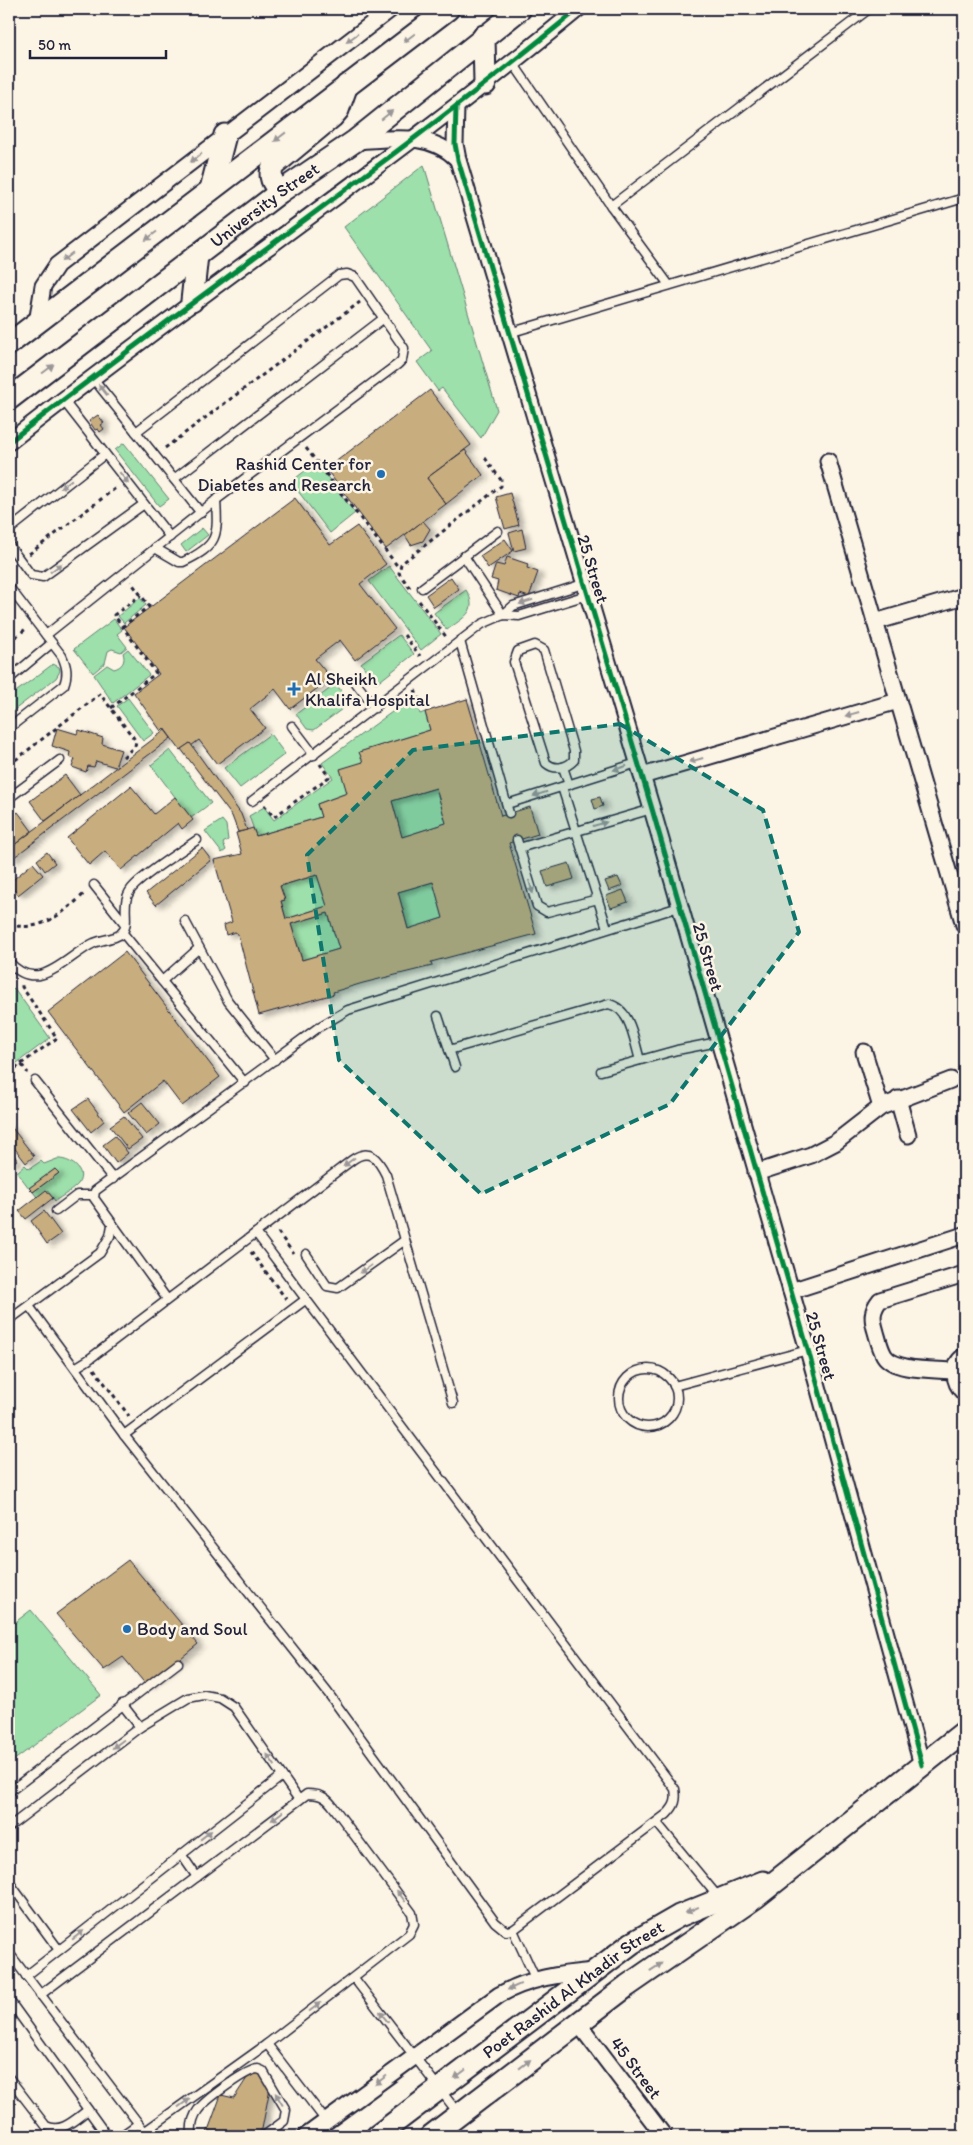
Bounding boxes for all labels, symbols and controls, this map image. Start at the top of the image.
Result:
scale bar [30,28,166,60]
one-way arrow [345,33,359,43]
one-way arrow [402,33,416,43]
text: 50 m [38,36,71,54]
one-way arrow [381,109,394,120]
one-way arrow [273,131,286,142]
one-way arrow [189,153,202,163]
street label: University Street [206,157,324,252]
one-way arrow [145,230,158,241]
one-way arrow [61,252,74,263]
one-way arrow [41,364,54,375]
one-way arrow [97,384,108,397]
place label: Rashid Center for Diabetes and Research [197,453,371,496]
marker: Rashid Center for Diabetes and Research [375,468,387,480]
one-way arrow [119,471,129,485]
one-way arrow [59,479,73,489]
street label: 25 Street [572,532,614,606]
one-way arrow [49,563,63,573]
one-way arrow [518,599,533,607]
place label: Al Sheikh Khalifa Hospital [305,668,430,711]
marker: Al Sheikh Khalifa Hospital [287,682,301,696]
one-way arrow [844,711,859,719]
one-way arrow [688,757,703,765]
one-way arrow [612,765,627,773]
one-way arrow [532,790,547,798]
one-way arrow [592,819,607,827]
one-way arrow [527,880,535,895]
street label: 25 Street [688,920,728,994]
one-way arrow [342,1157,356,1167]
one-way arrow [360,1263,373,1274]
street label: 25 Street [801,1309,841,1383]
place label: Body and Soul [137,1618,248,1640]
marker: Body and Soul [121,1623,133,1635]
one-way arrow [111,1739,125,1749]
one-way arrow [266,1753,276,1766]
one-way arrow [270,1811,284,1821]
one-way arrow [199,1830,213,1840]
one-way arrow [395,1890,406,1903]
one-way arrow [685,1907,699,1915]
street label: Poet Rashid Al Khadir Street [478,1916,668,2063]
one-way arrow [71,1930,84,1941]
one-way arrow [649,1962,662,1972]
one-way arrow [507,1984,521,1992]
one-way arrow [308,2002,321,2013]
one-way arrow [378,2011,389,2024]
street label: 45 Street [606,2033,667,2104]
one-way arrow [518,2058,531,2069]
one-way arrow [453,2069,467,2079]
one-way arrow [374,2075,388,2085]
one-way arrow [275,2093,284,2106]
one-way arrow [177,2098,191,2108]

